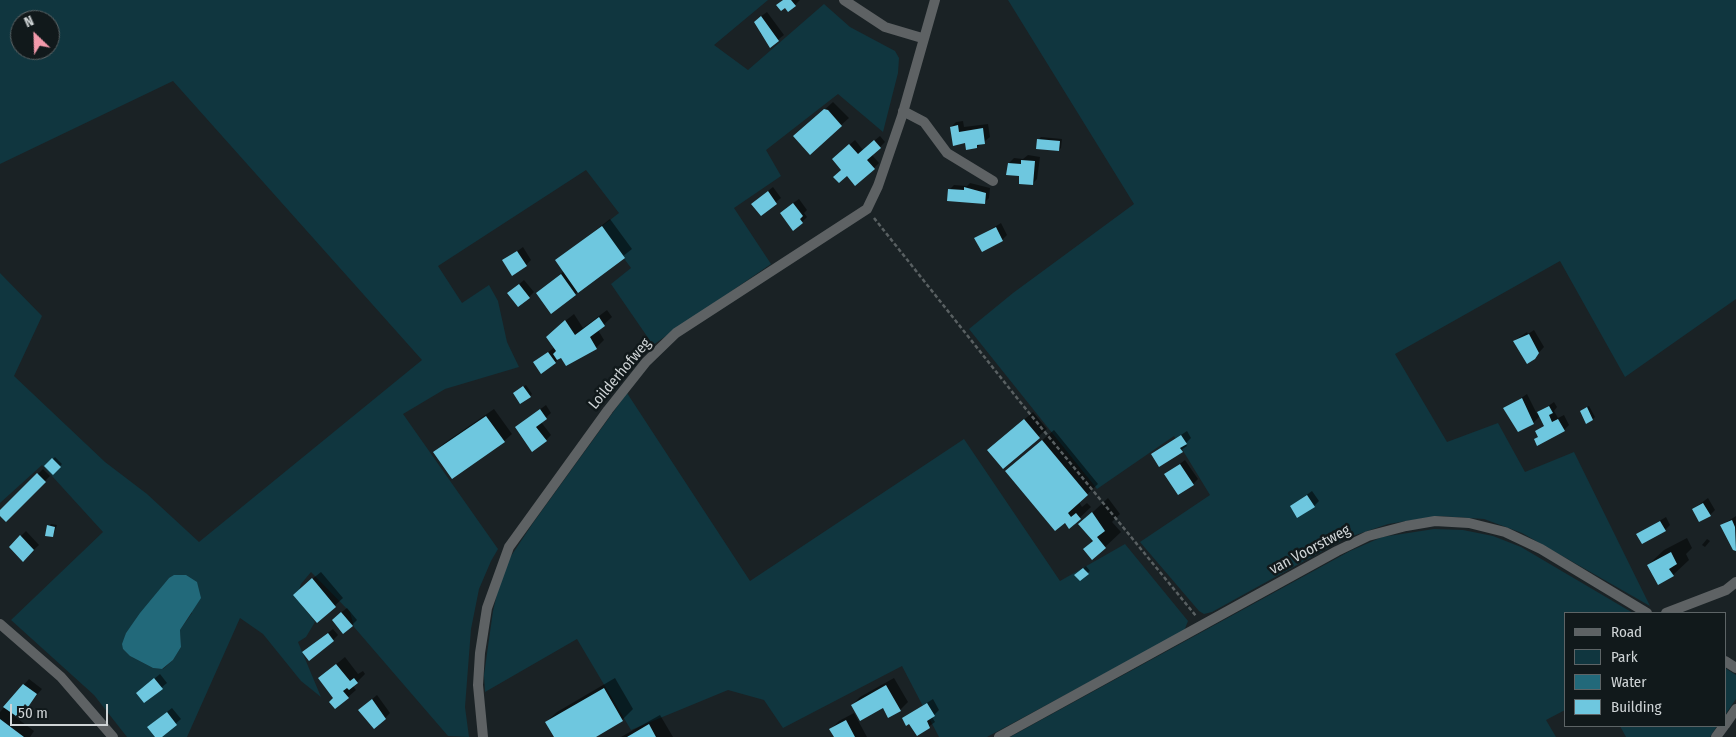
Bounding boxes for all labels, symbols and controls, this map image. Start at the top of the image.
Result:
north arrow [10,10,60,60]
text: N [22,12,36,31]
street label: Loilderhofweg [585,335,655,413]
street label: van Voorstweg [1267,521,1353,579]
legend [1564,612,1726,727]
text: Road [1611,623,1642,641]
text: Park [1611,648,1638,666]
text: Water [1611,673,1646,691]
scale bar [12,694,110,726]
text: Building [1611,698,1662,716]
text: 50 m [18,704,48,722]

